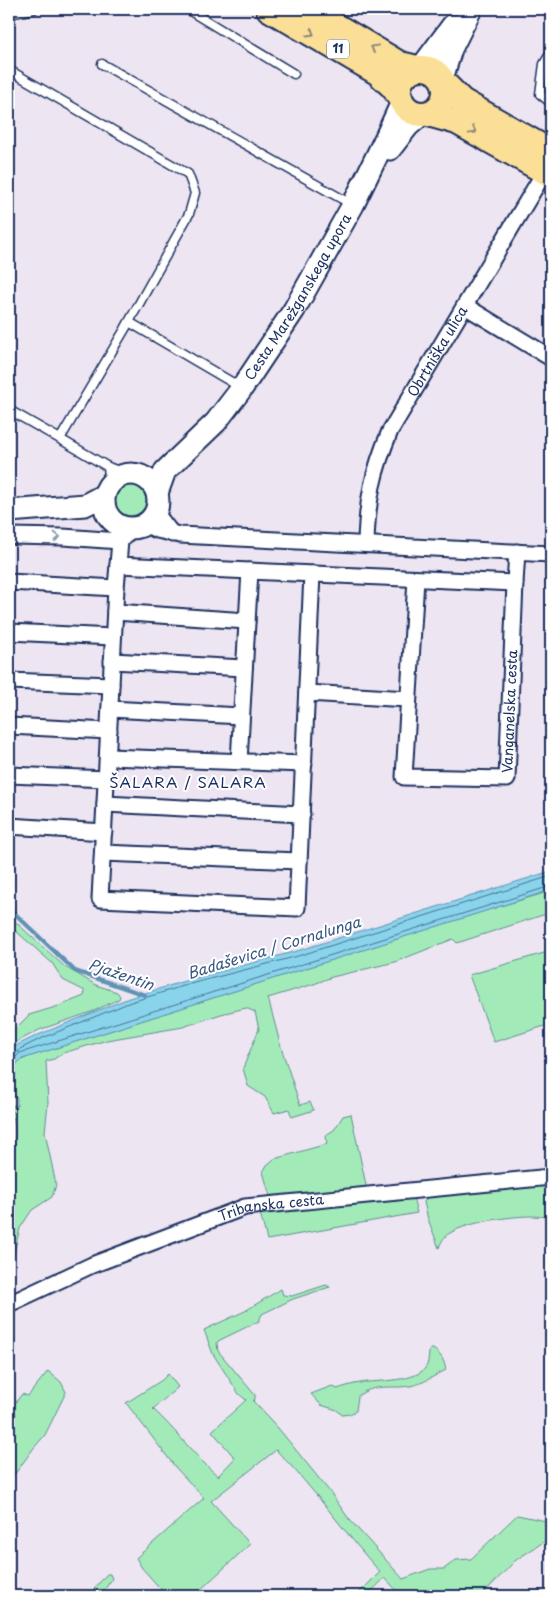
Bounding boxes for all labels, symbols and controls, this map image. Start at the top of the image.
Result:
one-way arrow [306,27,315,37]
road number: 11 [327,40,349,59]
one-way arrow [370,45,379,55]
one-way arrow [468,124,477,134]
street label: Cesta Marežganskega upora [239,209,356,384]
street label: Obrtniška ulica [402,302,472,401]
one-way arrow [54,532,62,542]
street label: Vanganelska cesta [496,649,522,774]
district label: ŠALARA / SALARA [109,770,267,793]
water label: Badaševica / Cornalunga [184,909,364,984]
water label: Pjažentin [86,952,158,996]
street label: Tribanska cesta [215,1188,325,1226]

